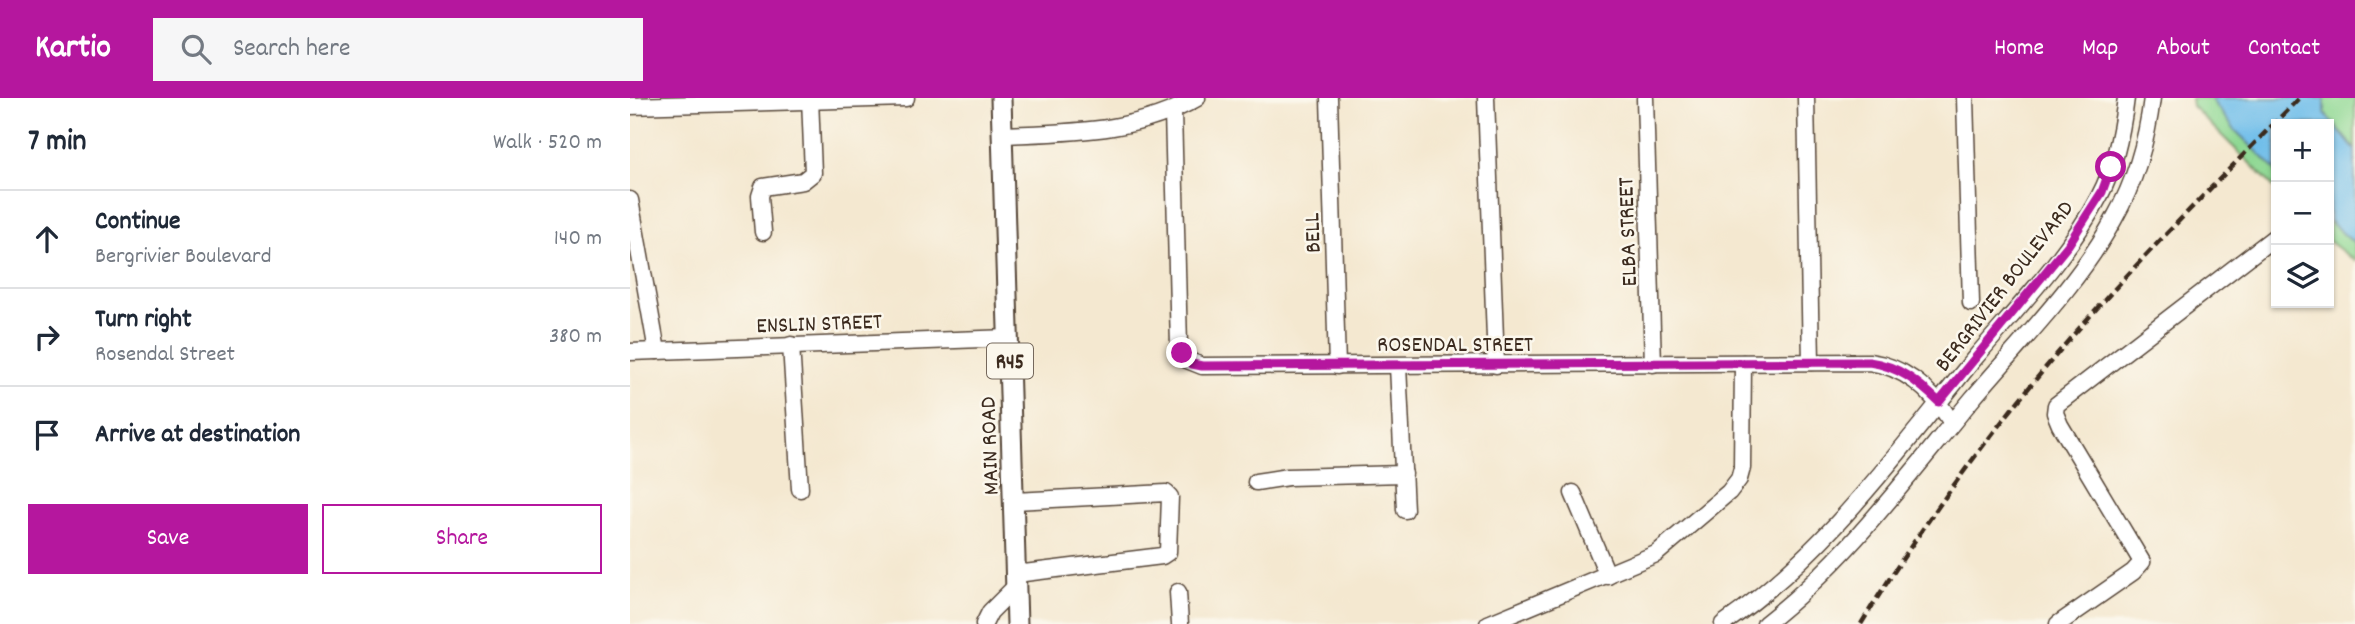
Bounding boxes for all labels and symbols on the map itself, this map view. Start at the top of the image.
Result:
route start [2095,151,2126,182]
street label: ELBA STREET [1611,177,1648,287]
street label: BERGRIVIER BOULEVARD [1928,194,2083,380]
street label: BELL [1297,212,1332,254]
street label: ENSLIN STREET [756,307,883,344]
street label: ROSENDAL STREET [1377,330,1533,363]
route end [1166,337,1197,368]
road number: R45 [987,344,1033,378]
street label: MAIN ROAD [973,396,1010,496]

